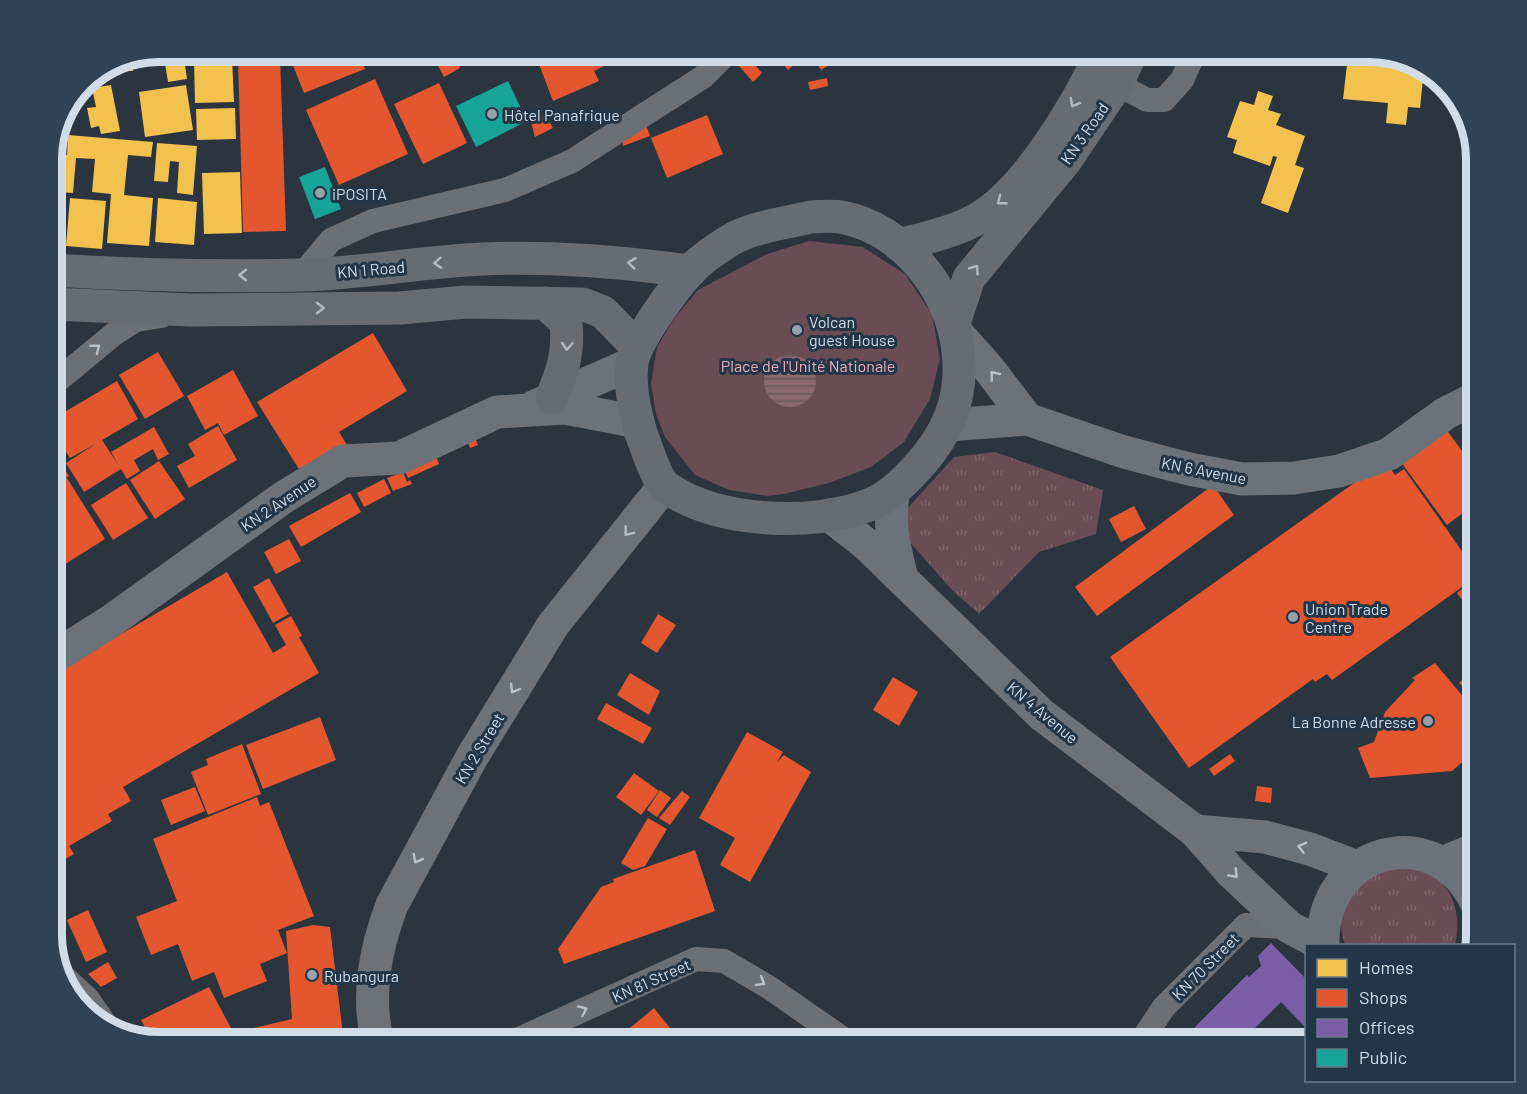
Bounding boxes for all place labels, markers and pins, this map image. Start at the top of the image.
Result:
place label: Hôtel Panafrique [504,105,620,124]
marker: Hôtel Panafrique [485,107,499,121]
place label: iPOSITA [332,184,387,203]
marker: iPOSITA [313,186,327,200]
place label: Volcan guest House [809,312,895,349]
marker: Volcan guest House [790,323,804,337]
place label: Union Trade Centre [1305,599,1388,636]
marker: Union Trade Centre [1286,610,1300,624]
place label: La Bonne Adresse [1292,712,1416,731]
marker: La Bonne Adresse [1421,714,1435,728]
place label: Rubangura [324,966,399,985]
marker: Rubangura [305,968,319,982]

